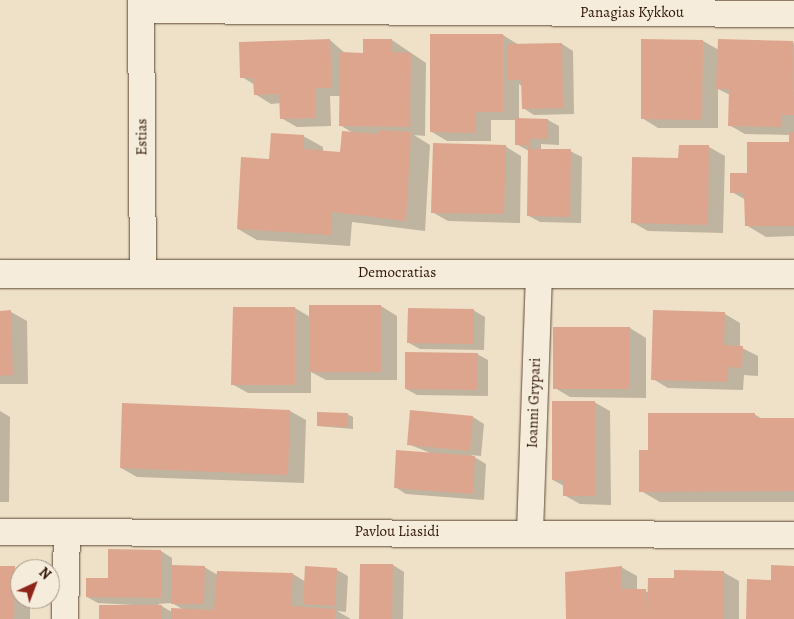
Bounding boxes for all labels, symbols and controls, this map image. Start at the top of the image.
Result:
street label: Panagias Kykkou [580,4,684,22]
street label: Estias [133,118,151,156]
street label: Democratias [358,264,436,282]
street label: Ioanni Grypari [523,357,545,449]
street label: Pavlou Liasidi [355,523,439,541]
north arrow [10,559,60,609]
text: N [35,563,55,584]

